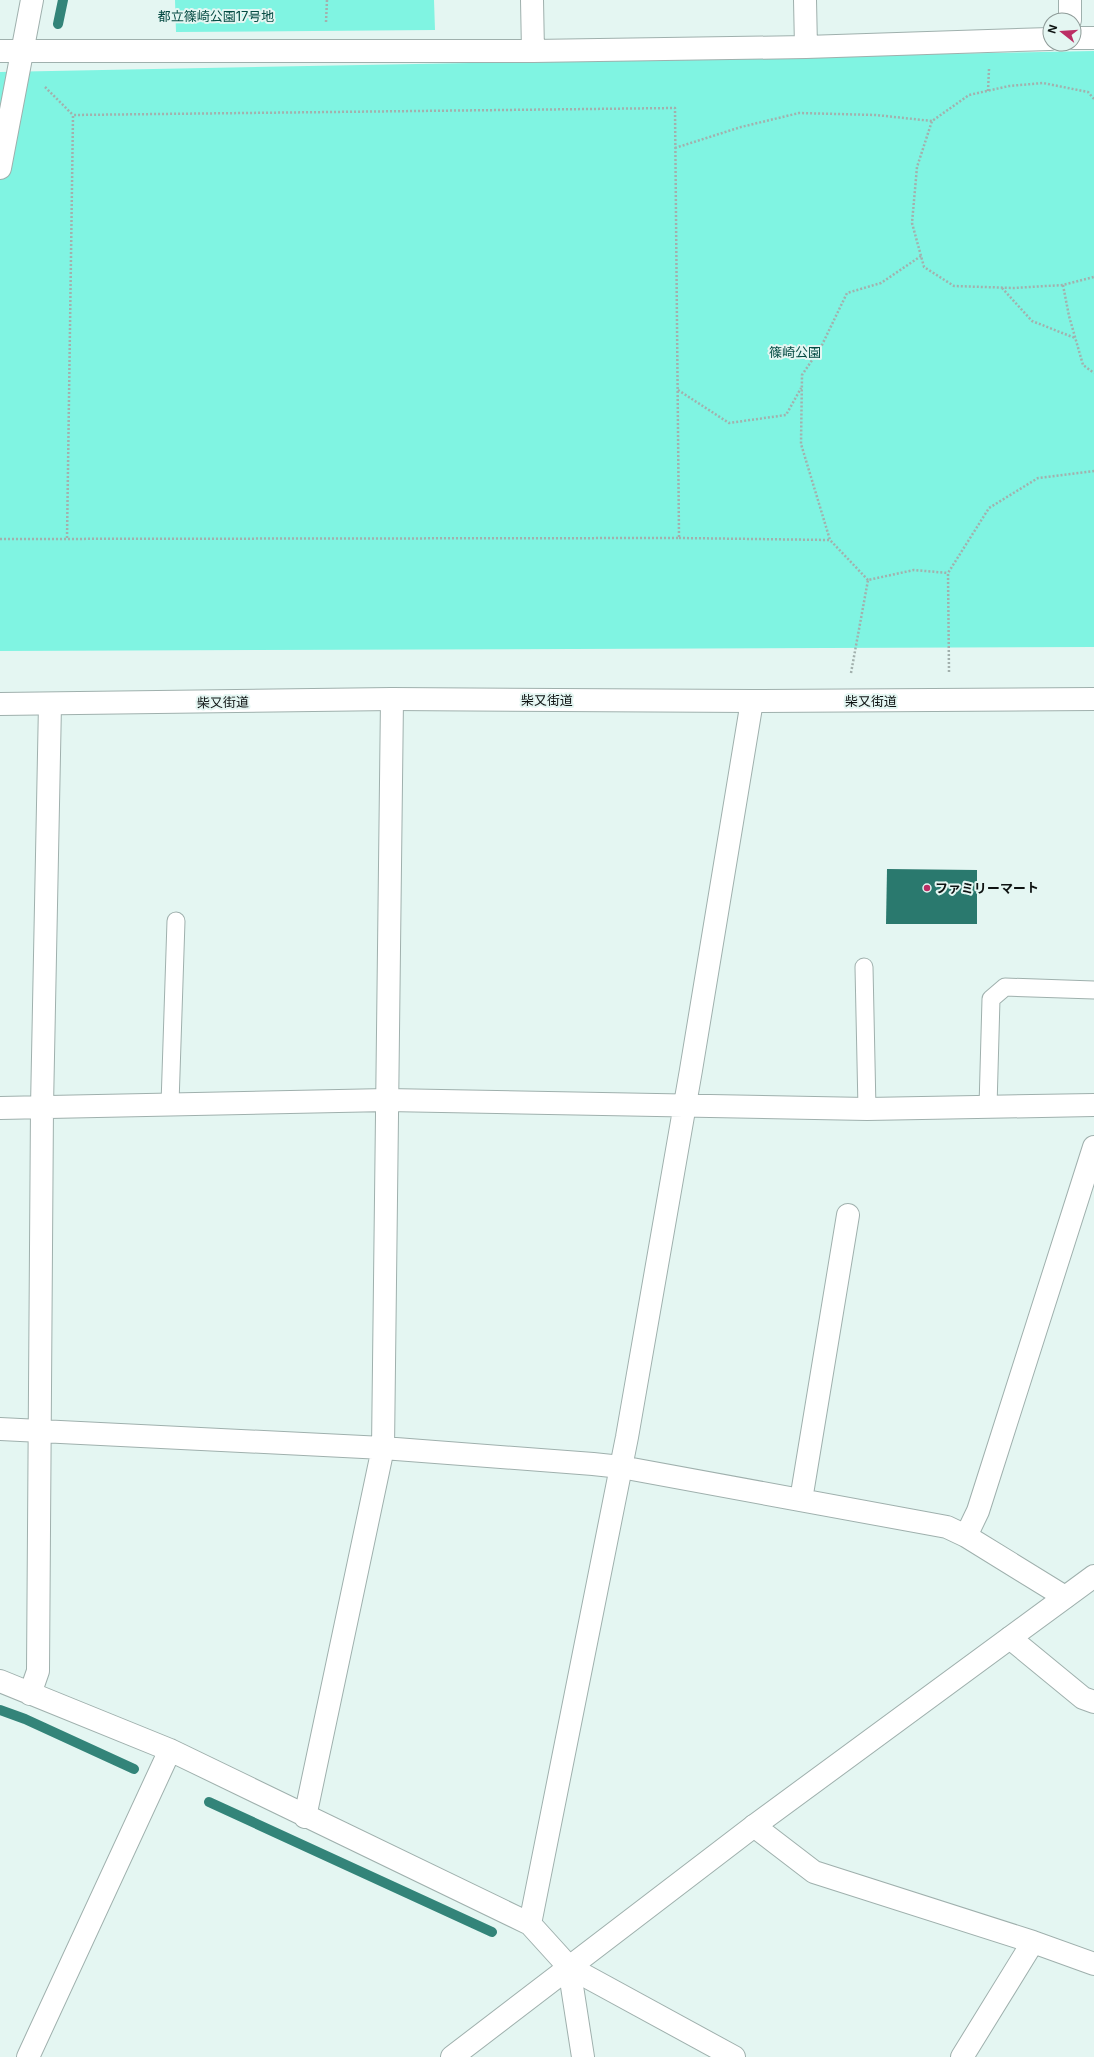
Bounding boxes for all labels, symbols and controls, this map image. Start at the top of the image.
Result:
park label: 都立篠崎公園17号地 [158,8,274,24]
north arrow [1042,12,1082,52]
text: N [1045,23,1060,35]
park label: 篠崎公園 [769,344,821,360]
street label: 柴又街道 [521,692,573,708]
street label: 柴又街道 [845,693,897,709]
street label: 柴又街道 [197,694,249,710]
place label: ファミリーマート [935,880,1039,896]
marker: ファミリーマート [922,883,932,893]

